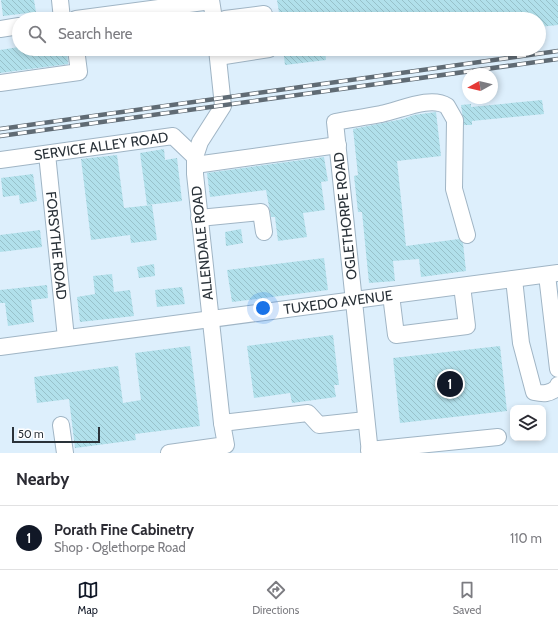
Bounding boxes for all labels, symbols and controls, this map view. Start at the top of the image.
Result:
search box [12,12,546,56]
icon: search [26,23,48,45]
text: Search here [58,25,133,43]
north arrow [462,68,498,104]
street label: SERVICE ALLEY ROAD [33,128,169,164]
street label: OGLETHORPE ROAD [329,151,361,281]
street label: ALLENDALE ROAD [187,185,217,301]
street label: FORSYTHE ROAD [42,190,71,301]
street label: TUXEDO AVENUE [282,286,394,318]
your location [253,298,273,318]
pin: 1 [437,369,463,399]
map controls [510,405,546,441]
button: layers [510,405,546,441]
scale bar [12,425,100,444]
text: 50 m [18,427,44,441]
text: Nearby [16,469,69,489]
text: Porath Fine Cabinetry [54,521,194,539]
text: 1 [27,530,31,546]
text: 110 m [510,530,542,546]
text: Shop · Oglethorpe Road [54,539,186,555]
tab: Map [77,579,99,617]
tab: Directions [252,579,299,617]
tab: Saved [453,579,481,617]

